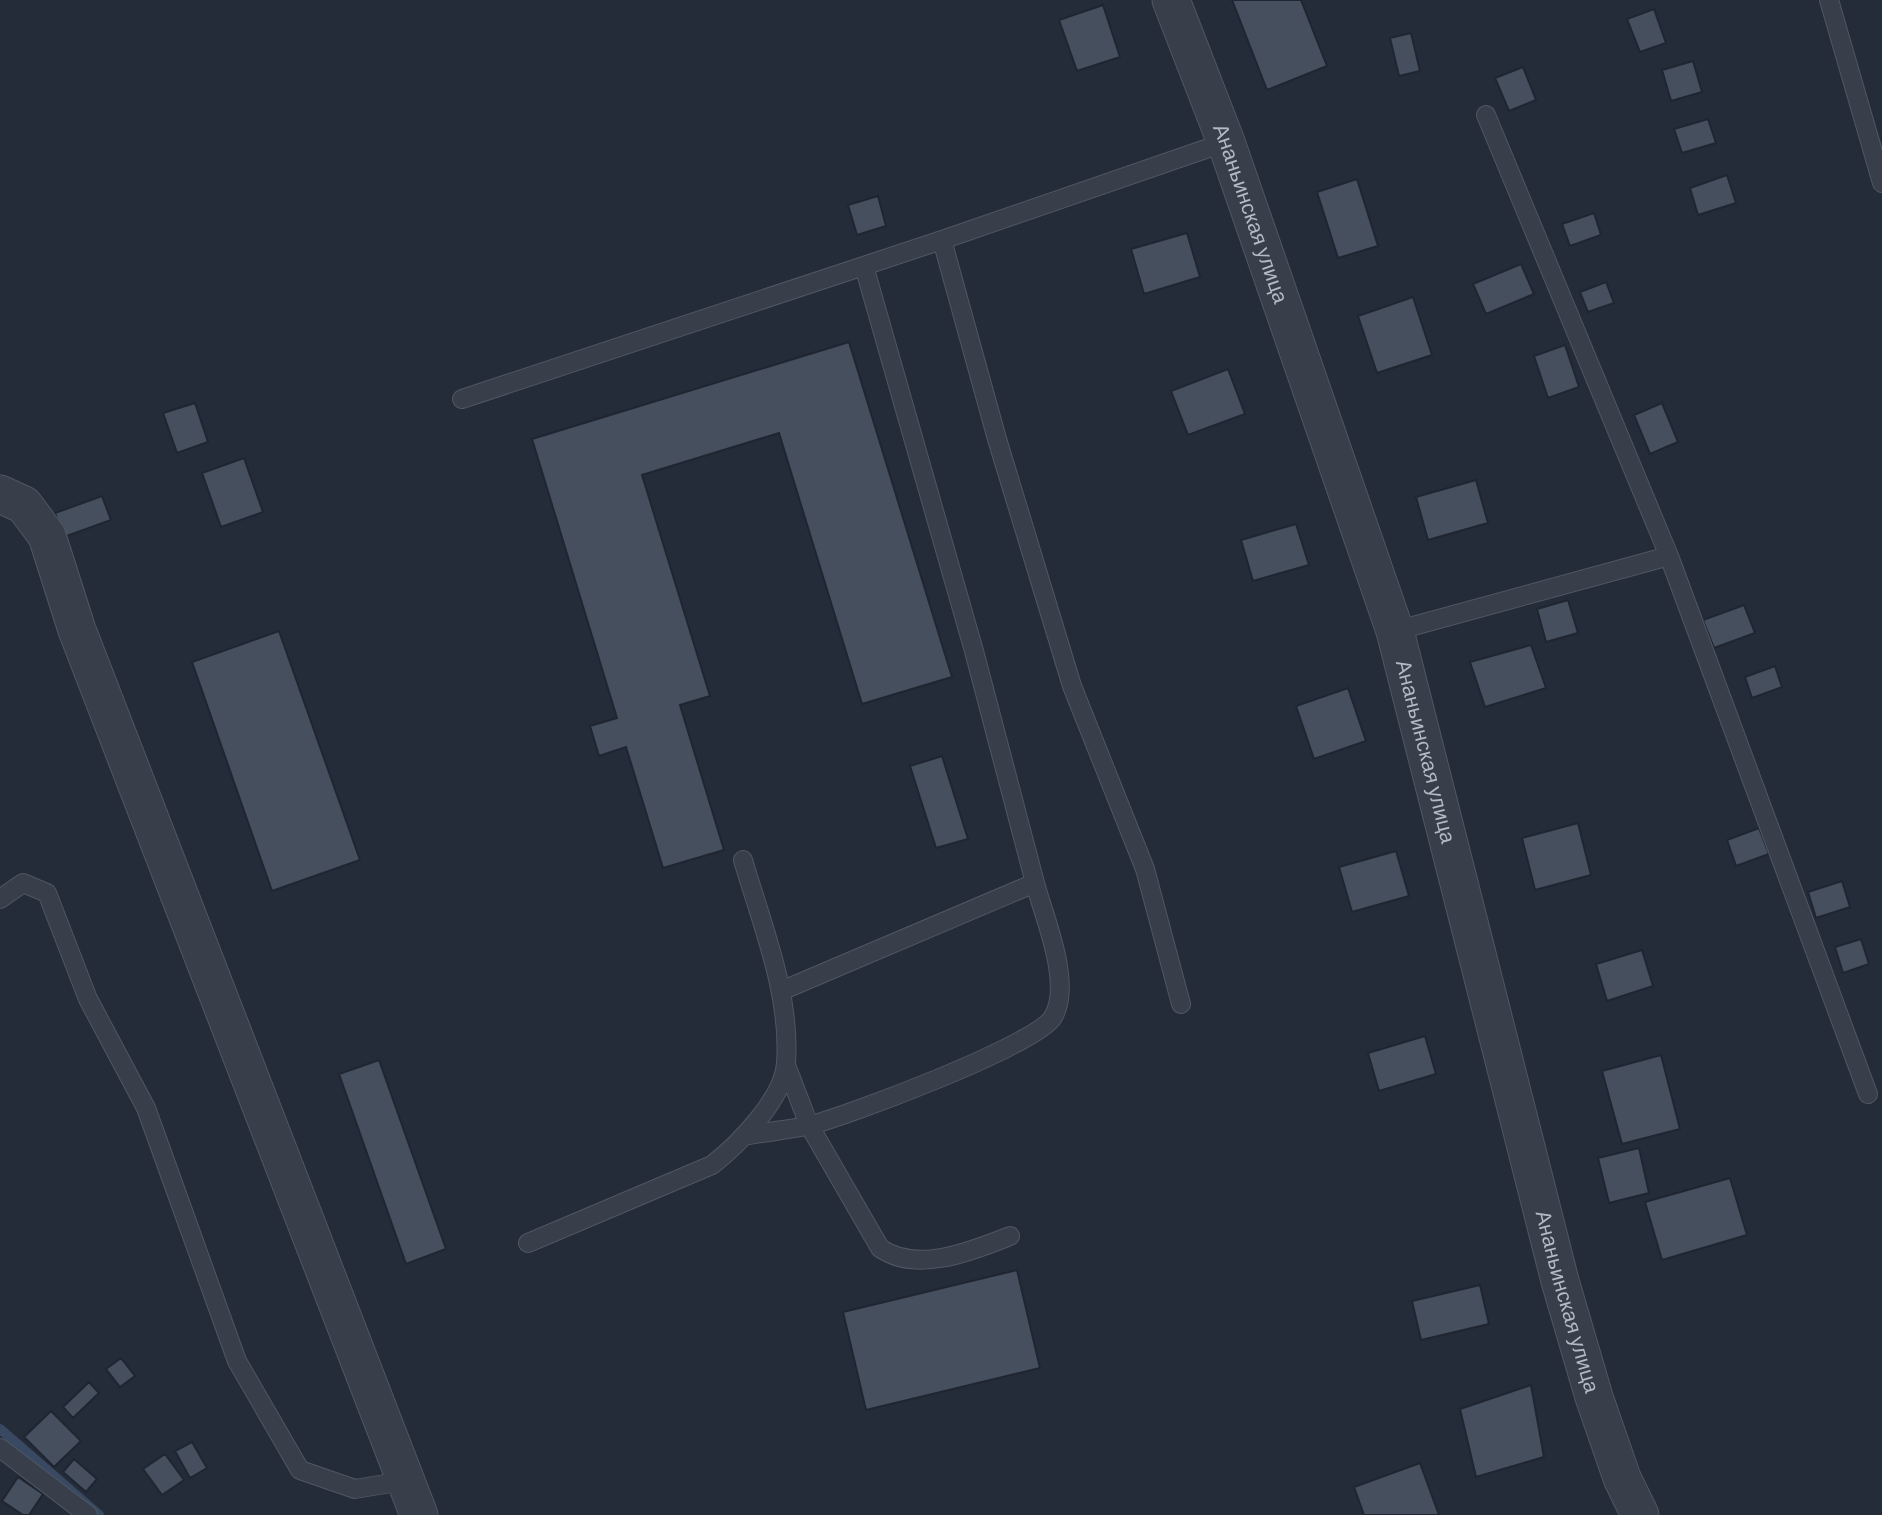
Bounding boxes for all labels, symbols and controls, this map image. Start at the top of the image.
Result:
street label: Ананьинская улица [1209,120,1295,306]
street label: Ананьинская улица [1392,657,1462,846]
street label: Ананьинская улица [1532,1207,1606,1396]

